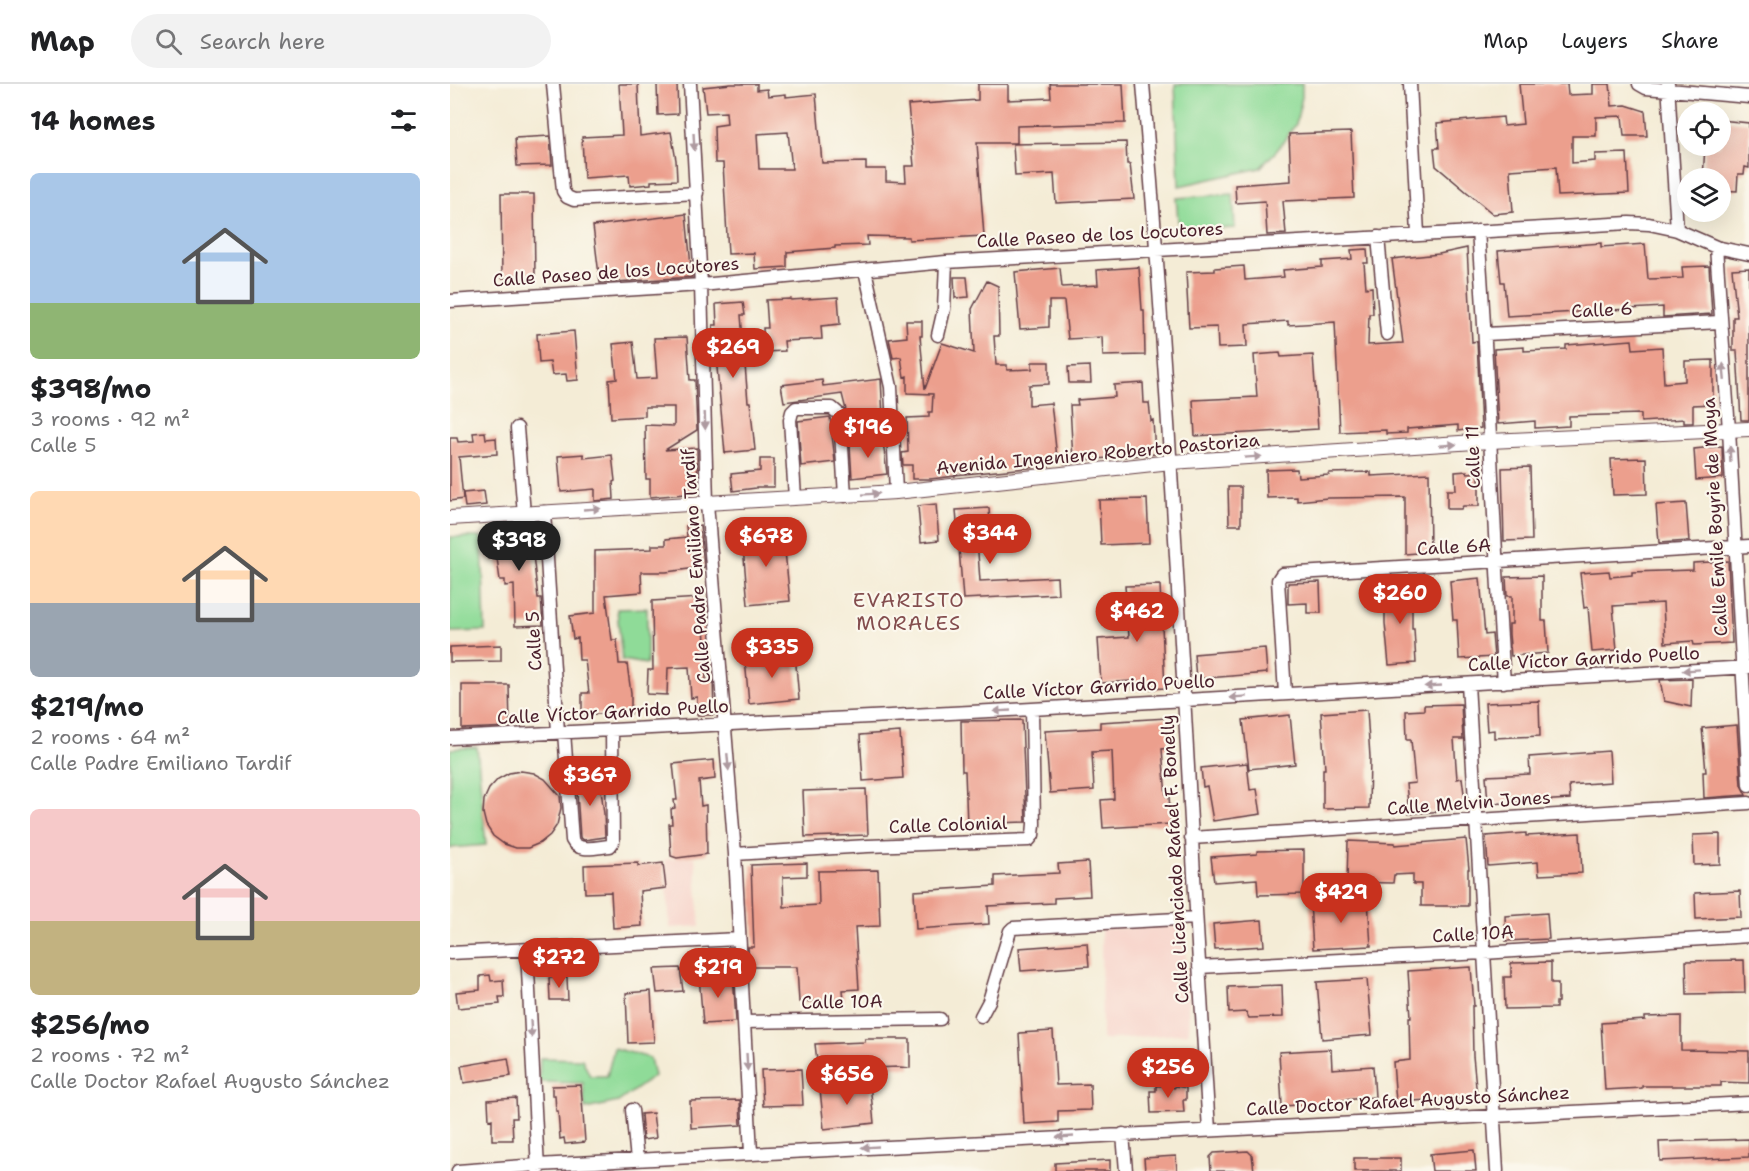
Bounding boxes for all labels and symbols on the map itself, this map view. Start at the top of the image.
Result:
one-way arrow [689,133,698,152]
street label: Calle Paseo de los Locutores [976,217,1224,253]
street label: Calle Paseo de los Locutores [492,251,740,293]
street label: Calle 6 [1571,296,1633,324]
pin: $269 [697,328,769,379]
one-way arrow [1719,362,1729,381]
street label: Calle Emile Boyrie de Moya [1697,397,1733,637]
pin: $196 [832,408,904,459]
one-way arrow [700,412,709,431]
street label: Calle 11 [1460,425,1486,489]
street label: Avenida Ingeniero Roberto Pastoriza [935,428,1261,480]
one-way arrow [1438,440,1457,450]
one-way arrow [1725,444,1734,463]
street label: Calle Padre Emiliano Tardif [676,447,716,684]
one-way arrow [1243,453,1262,462]
one-way arrow [861,489,880,499]
one-way arrow [583,505,602,514]
pin: $344 [954,514,1026,565]
pin: $678 [730,517,802,568]
pin: $398 [483,521,555,572]
street label: Calle 6A [1416,533,1492,561]
pin: $260 [1364,574,1436,625]
district label: EVARISTO MORALES [853,587,965,636]
pin: $462 [1101,592,1173,643]
street label: Calle 5 [520,610,548,672]
pin: $335 [736,628,808,679]
street label: Calle Víctor Garrido Puello [1467,641,1701,677]
one-way arrow [1681,666,1700,675]
street label: Calle Víctor Garrido Puello [982,669,1216,705]
one-way arrow [1424,681,1443,690]
one-way arrow [1229,692,1248,701]
street label: Calle Víctor Garrido Puello [496,694,730,730]
one-way arrow [992,706,1011,715]
street label: Calle Licenciado Rafael F. Bonelly [1155,714,1195,1004]
one-way arrow [723,753,733,772]
pin: $367 [554,756,626,807]
street label: Calle Melvin Jones [1386,785,1552,821]
street label: Calle Colonial [888,811,1008,839]
pin: $429 [1305,873,1377,924]
street label: Calle 10A [1432,920,1514,948]
pin: $272 [523,938,595,989]
pin: $219 [682,948,754,999]
street label: Calle 10A [801,989,883,1015]
one-way arrow [526,1020,535,1039]
pin: $256 [1132,1048,1204,1099]
one-way arrow [742,1052,751,1071]
pin: $656 [811,1055,883,1106]
street label: Calle Doctor Rafael Augusto Sánchez [1246,1081,1570,1121]
one-way arrow [1056,1133,1075,1142]
one-way arrow [861,1143,880,1152]

